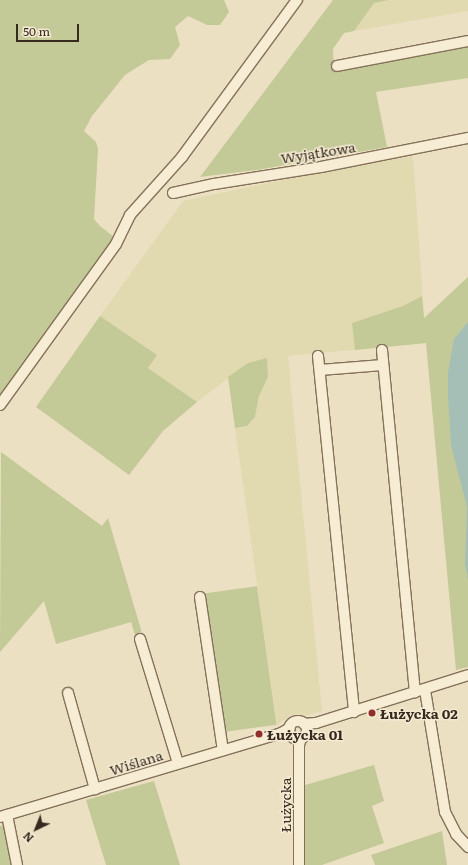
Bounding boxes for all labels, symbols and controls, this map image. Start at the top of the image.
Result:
scale bar [18,16,81,42]
text: 50 m [23,22,50,40]
street label: Wyjątkowa [279,138,357,166]
place label: Łużycka 02 [380,705,458,721]
marker: Łużycka 02 [367,708,377,718]
place label: Łużycka 01 [267,726,343,742]
marker: Łużycka 01 [254,729,264,739]
street label: Wiślana [107,746,165,778]
street label: Łużycka [277,778,293,832]
north arrow [16,809,56,849]
text: N [19,829,37,847]

